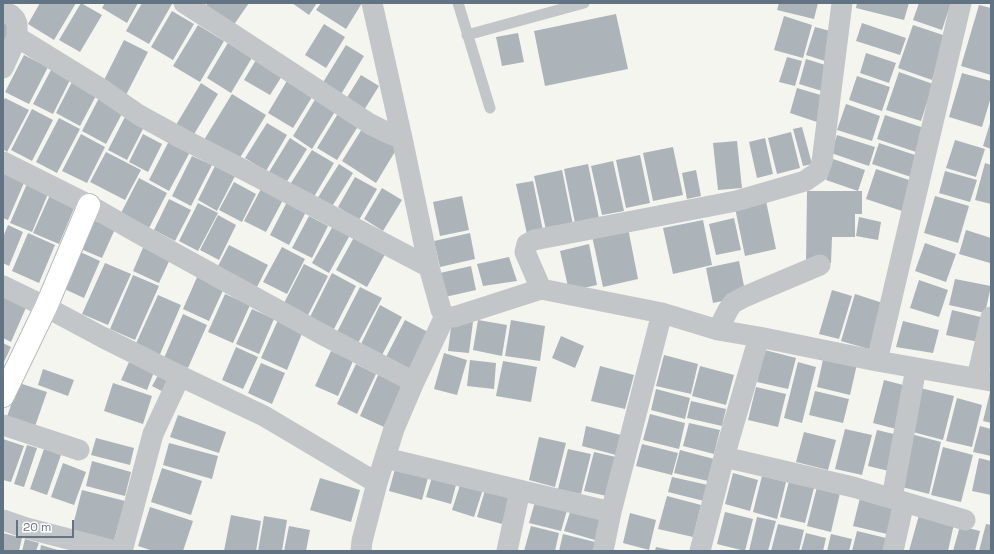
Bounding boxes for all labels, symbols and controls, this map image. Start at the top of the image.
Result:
scale bar [18,512,76,538]
text: 20 m [23,519,51,535]

